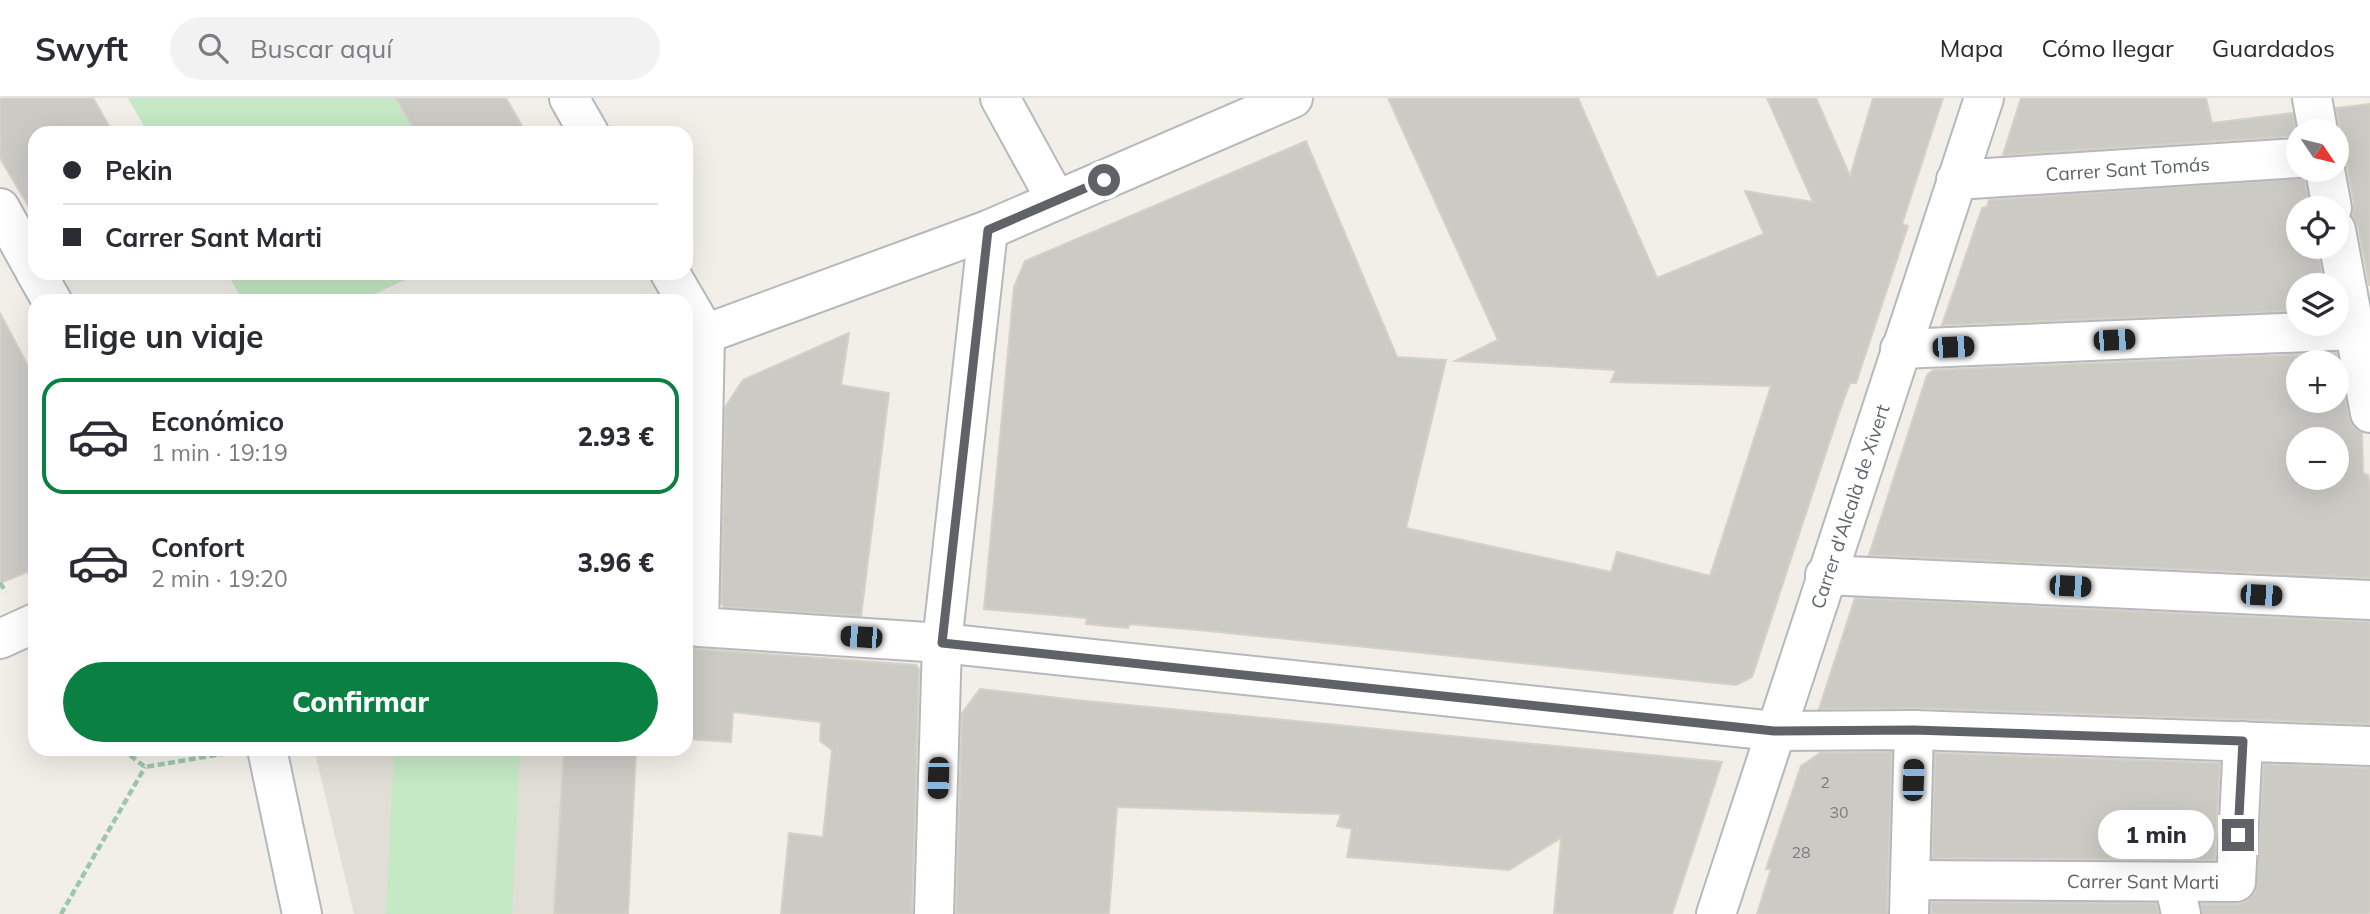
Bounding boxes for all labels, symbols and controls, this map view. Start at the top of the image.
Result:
search box [170,17,660,80]
text: Swyft [35,28,128,69]
icon: search [194,29,232,67]
text: Buscar aquí [250,32,392,65]
text: Mapa [1940,33,2003,63]
text: Cómo llegar [2041,33,2174,63]
text: Guardados [2212,33,2335,63]
north arrow [2286,119,2348,182]
map controls [2286,119,2349,490]
street label: Carrer Sant Tomás [2045,152,2210,186]
text: Pekin [105,154,173,187]
route start [1088,164,1120,196]
button: locate [2286,196,2349,259]
text: Carrer Sant Marti [105,221,322,254]
button: layers [2286,273,2349,336]
text: Elige un viaje [63,316,264,356]
car [2093,328,2136,352]
car [1932,336,1975,358]
button: + [2286,350,2349,413]
street label: Carrer d'Alcalà de Xivert [1805,401,1895,612]
icon: car [67,405,130,468]
text: Económico [151,405,284,438]
text: 2.93 € [578,420,654,453]
button: − [2286,427,2349,490]
text: 1 min · 19:19 [151,438,288,467]
icon: car [67,531,130,594]
text: Confort [151,531,244,564]
text: 3.96 € [578,546,654,579]
text: 2 min · 19:20 [151,564,288,593]
car [2049,574,2092,598]
car [2240,583,2283,607]
car [840,625,883,649]
button: Confirmar [63,662,658,742]
car [927,757,950,799]
car [1902,759,1925,801]
house number: 2 [1820,772,1830,792]
house number: 30 [1829,802,1849,822]
callout: 1 min [2098,810,2214,860]
route end [2222,819,2254,851]
text: 1 min [2125,820,2187,849]
house number: 28 [1791,842,1811,862]
street label: Carrer Sant Marti [2067,869,2219,894]

